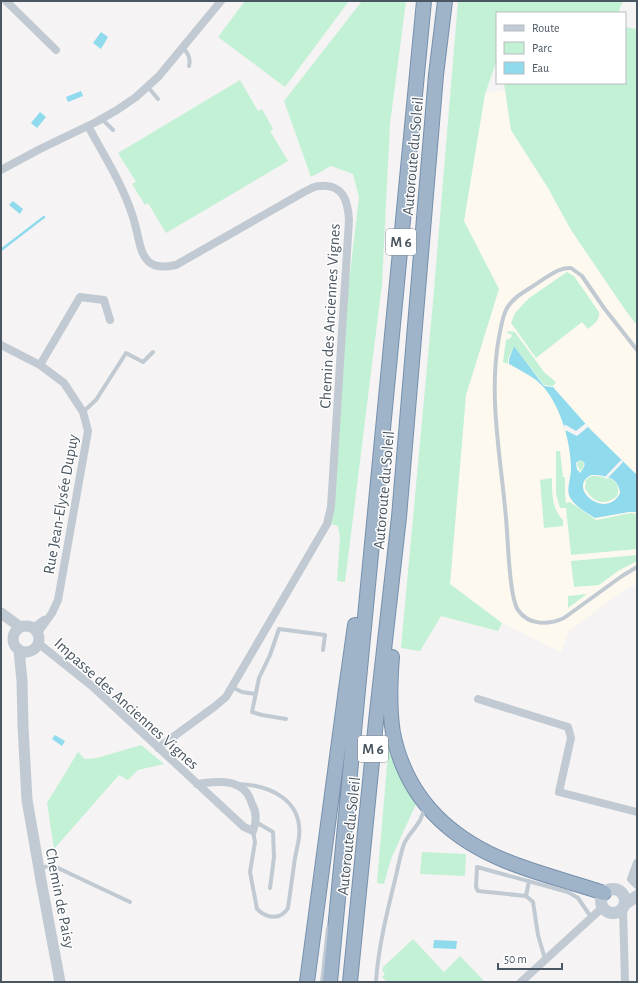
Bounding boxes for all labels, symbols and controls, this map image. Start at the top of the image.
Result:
legend [496,12,626,84]
text: Route [532,22,559,34]
text: Parc [532,42,552,54]
text: Eau [532,62,549,74]
street label: Autoroute du Soleil [400,96,426,216]
street label: Chemin des Anciennes Vignes [317,223,343,409]
road number: M 6 [386,229,416,255]
street label: Autoroute du Soleil [371,430,397,550]
street label: Rue Jean-Elysée Dupuy [41,433,82,576]
street label: Impasse des Anciennes Vignes [51,635,202,773]
road number: M 6 [358,736,388,762]
street label: Autoroute du Soleil [335,776,363,896]
street label: Chemin de Paisy [41,847,78,950]
scale bar [498,945,562,971]
text: 50 m [504,953,527,965]

